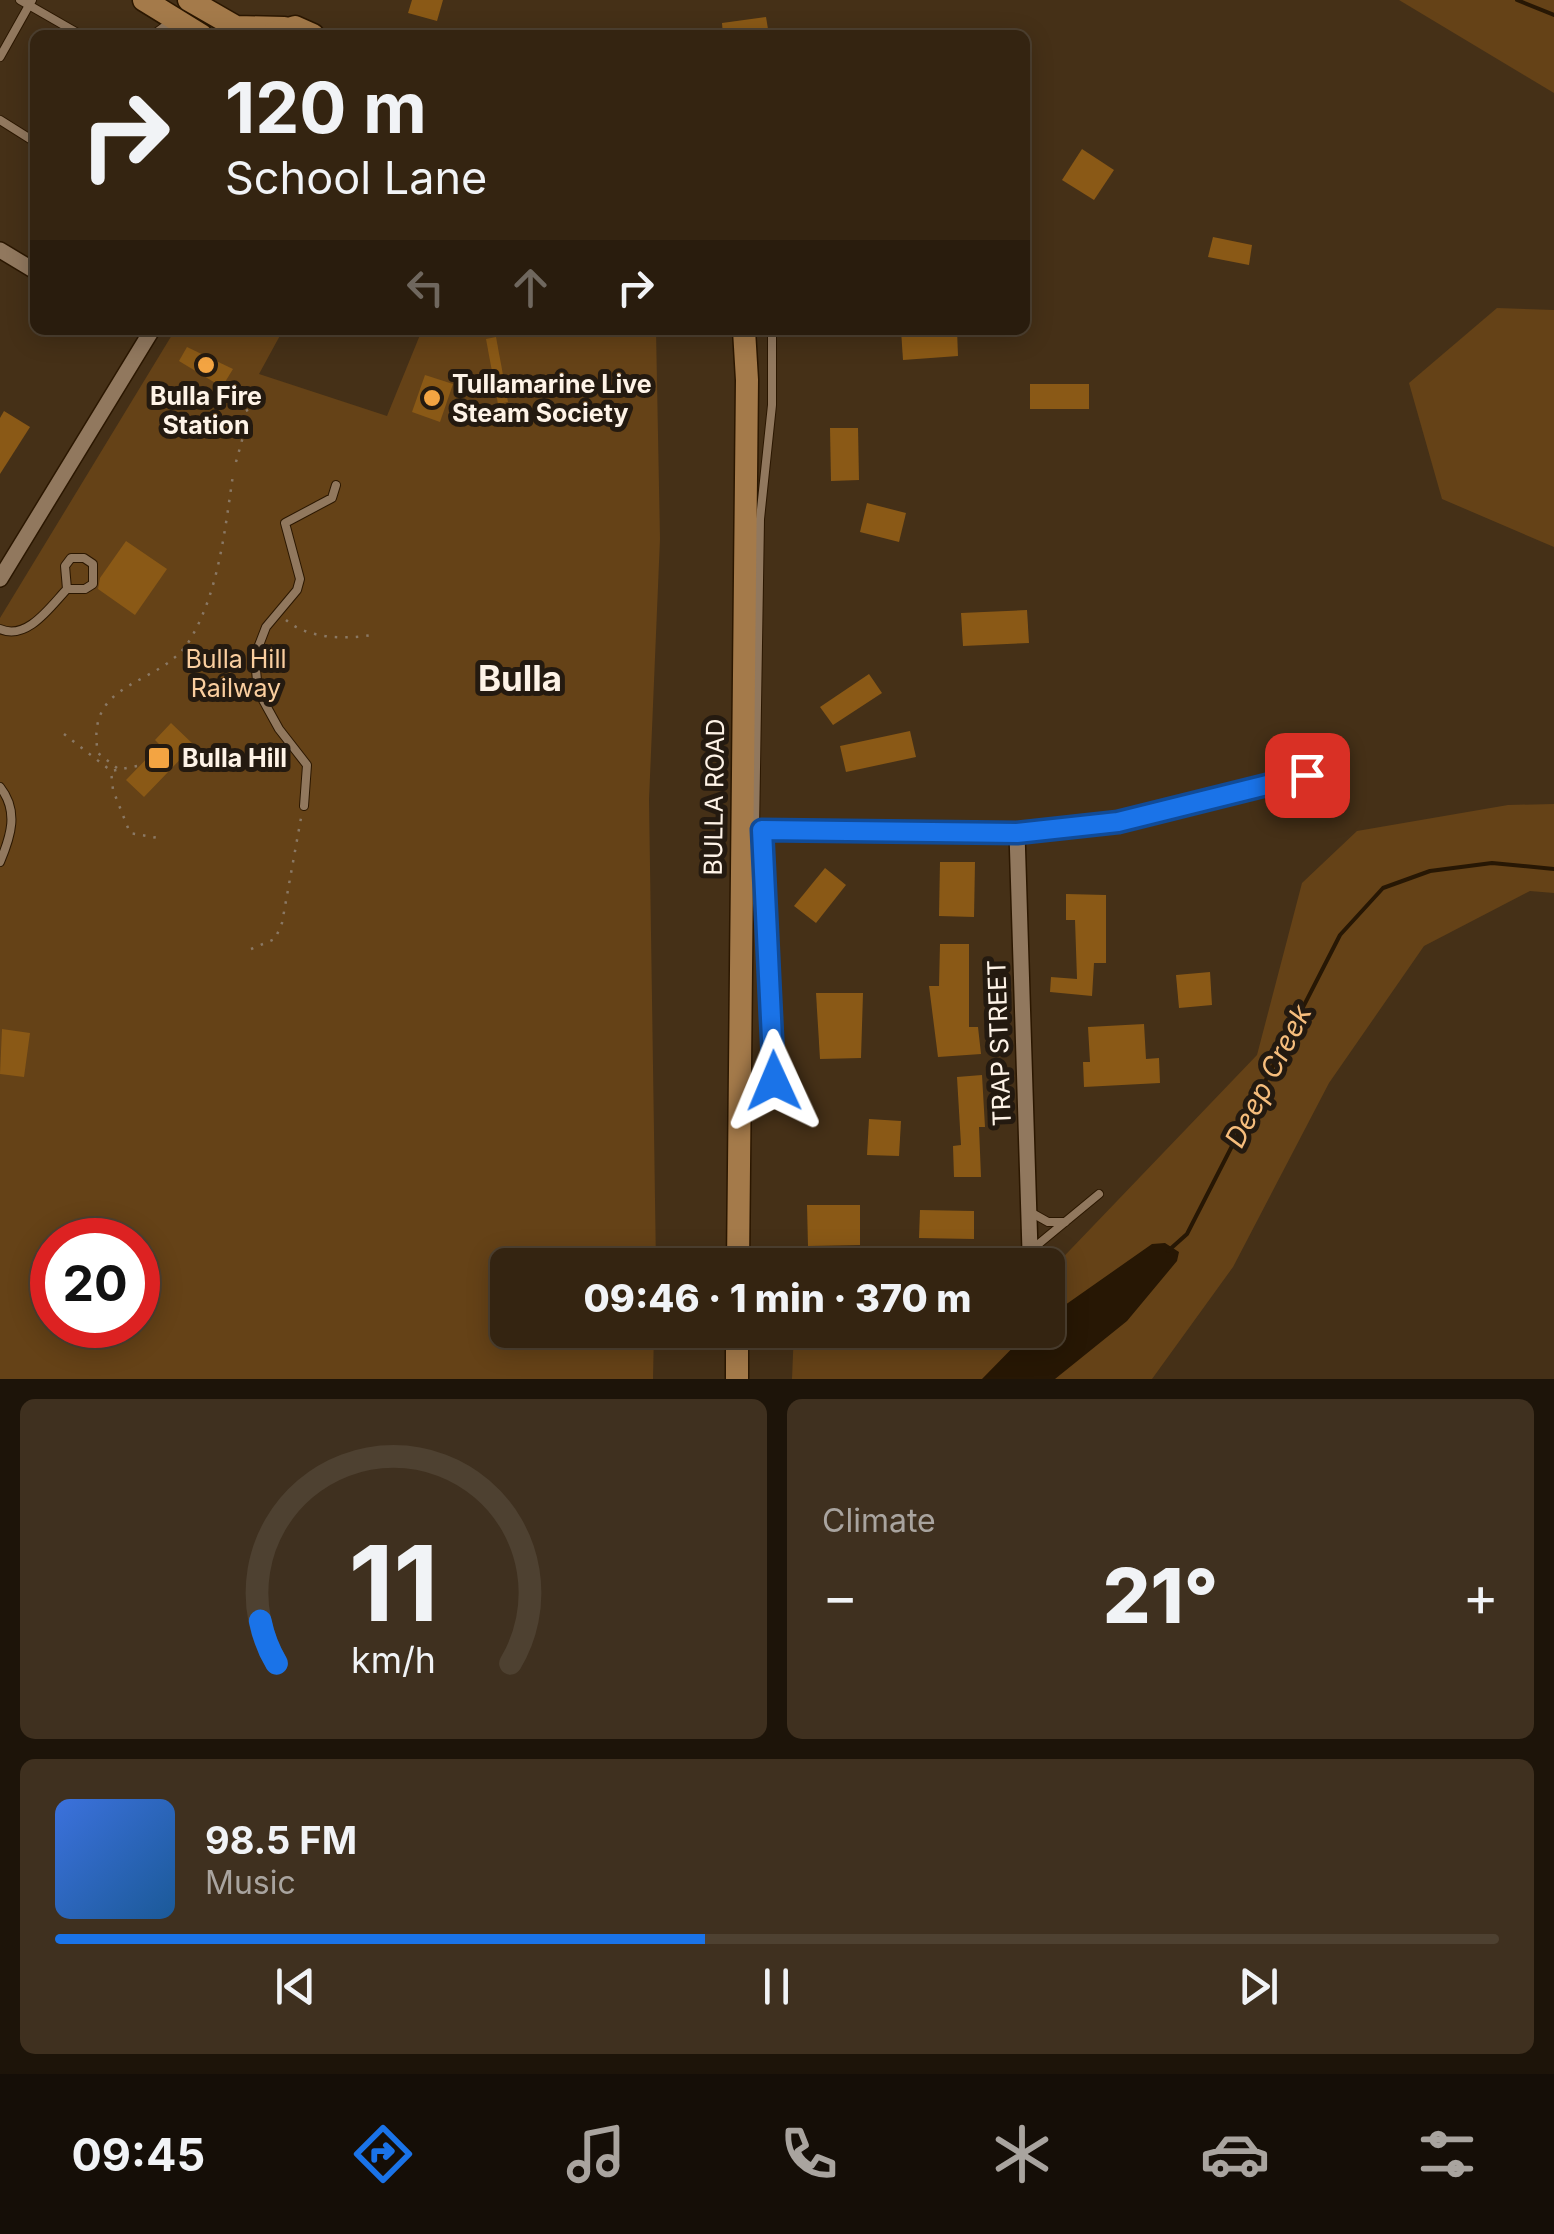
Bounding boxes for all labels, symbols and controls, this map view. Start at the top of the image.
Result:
text: 120 m [225,65,427,150]
icon: right [60,70,190,200]
text: School Lane [225,150,487,205]
icon: left [398,260,453,315]
icon: ahead [503,260,558,315]
icon: right [608,260,663,315]
marker: Bulla Fire Station [195,354,217,376]
place label: Tullamarine Live Steam Society [452,369,652,428]
place label: Bulla Fire Station [150,381,262,440]
marker: Tullamarine Live Steam Society [421,387,443,409]
park label: Bulla Hill Railway [185,644,287,703]
district label: Bulla [478,657,562,699]
street label: BULLA ROAD [698,718,730,876]
pin [1265,733,1350,818]
place label: Bulla Hill [182,743,287,773]
marker: Bulla Hill [146,745,172,771]
icon: arrive [1280,748,1335,803]
street label: TRAP STREET [981,959,1017,1127]
water label: Deep Creek [1218,998,1319,1153]
position arrow [722,1029,826,1133]
speed limit sign: 20 [30,1218,160,1348]
text: 09:46 · 1 min · 370 m [584,1275,971,1321]
text: Climate [822,1501,936,1540]
text: 11 [349,1520,438,1646]
text: 21° [1103,1550,1218,1641]
text: − [822,1563,858,1629]
text: + [1463,1563,1499,1629]
text: km/h [351,1638,436,1682]
text: 98.5 FM [205,1817,357,1863]
text: Music [205,1863,296,1902]
icon: previous [268,1959,323,2014]
icon: pause [749,1959,804,2014]
icon: next [1231,1959,1286,2014]
icon: directions [348,2119,418,2189]
icon: music [561,2119,631,2189]
icon: phone [774,2119,844,2189]
icon: climate [987,2119,1057,2189]
icon: car [1200,2119,1270,2189]
icon: filters [1412,2119,1482,2189]
text: 09:45 [71,2127,205,2182]

